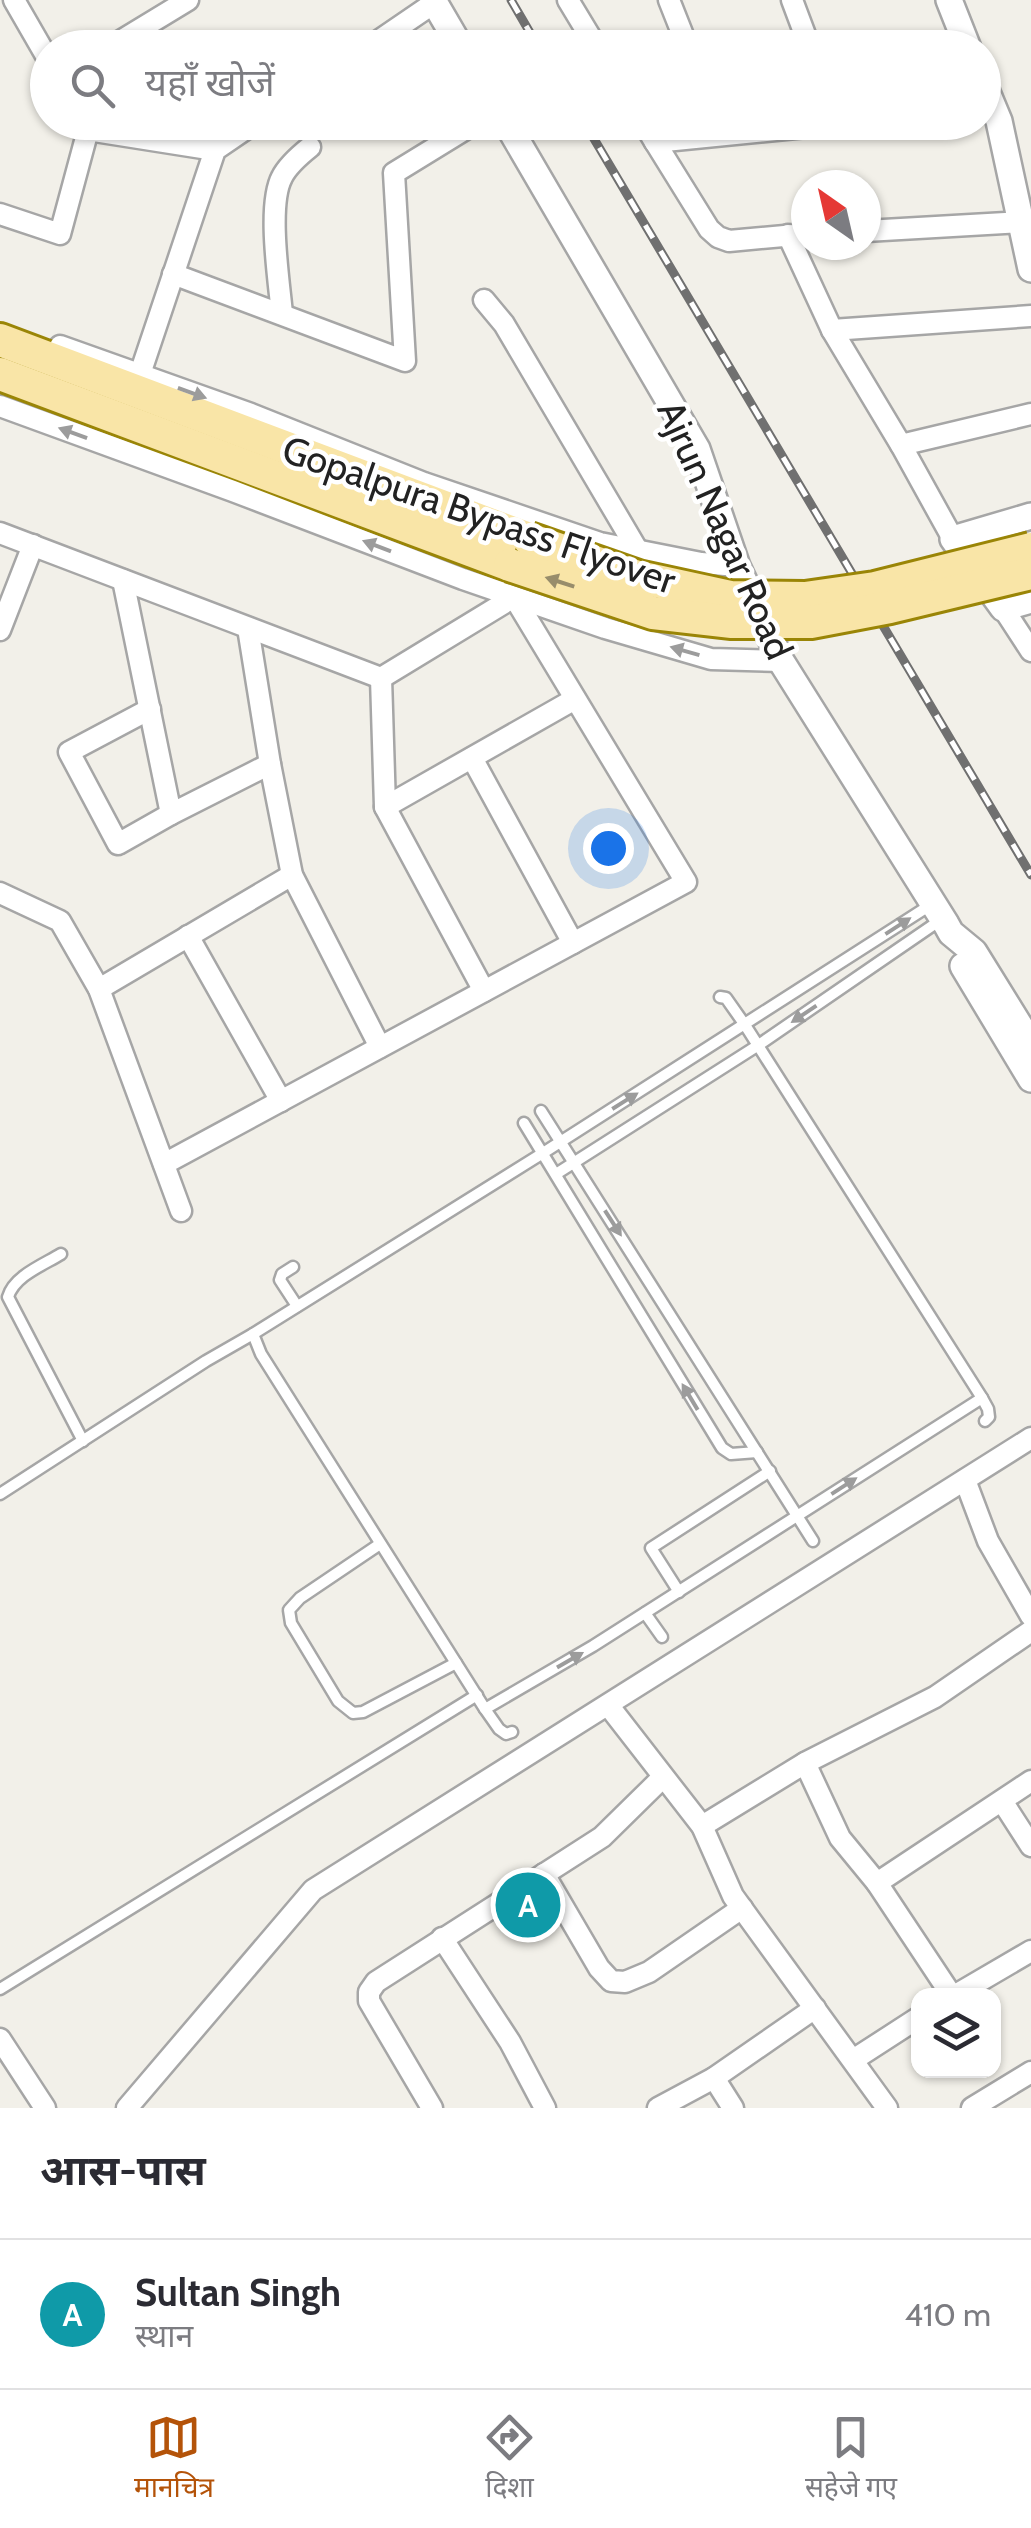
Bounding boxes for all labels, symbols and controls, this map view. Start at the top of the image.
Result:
search box [30,30,1001,140]
icon: search [65,58,120,113]
text: यहाँ खोजें [145,59,275,106]
north arrow [791,170,881,260]
one-way arrow [178,386,208,401]
street label: Ajrun Nagar Road [647,393,803,666]
one-way arrow [57,425,87,440]
street label: Gopalpura Bypass Flyover [276,425,682,604]
one-way arrow [362,538,392,554]
one-way arrow [544,573,574,588]
one-way arrow [669,643,700,658]
your location [583,823,634,874]
one-way arrow [885,917,912,935]
one-way arrow [791,1004,818,1023]
one-way arrow [611,1093,639,1111]
one-way arrow [603,1209,621,1237]
one-way arrow [682,1383,700,1411]
one-way arrow [830,1478,858,1495]
one-way arrow [555,1652,584,1669]
pin: A [496,1868,560,1942]
map controls [911,1988,1001,2078]
button: layers [911,1988,1001,2078]
text: आस-पास [40,2144,206,2196]
text: Sultan Singh [135,2269,341,2316]
text: A [62,2295,83,2334]
text: 410 m [904,2295,991,2334]
text: स्थान [135,2316,193,2355]
tab: मानचित्र [134,2410,214,2508]
tab: दिशा [482,2410,537,2508]
tab: सहेजे गए [805,2410,897,2508]

